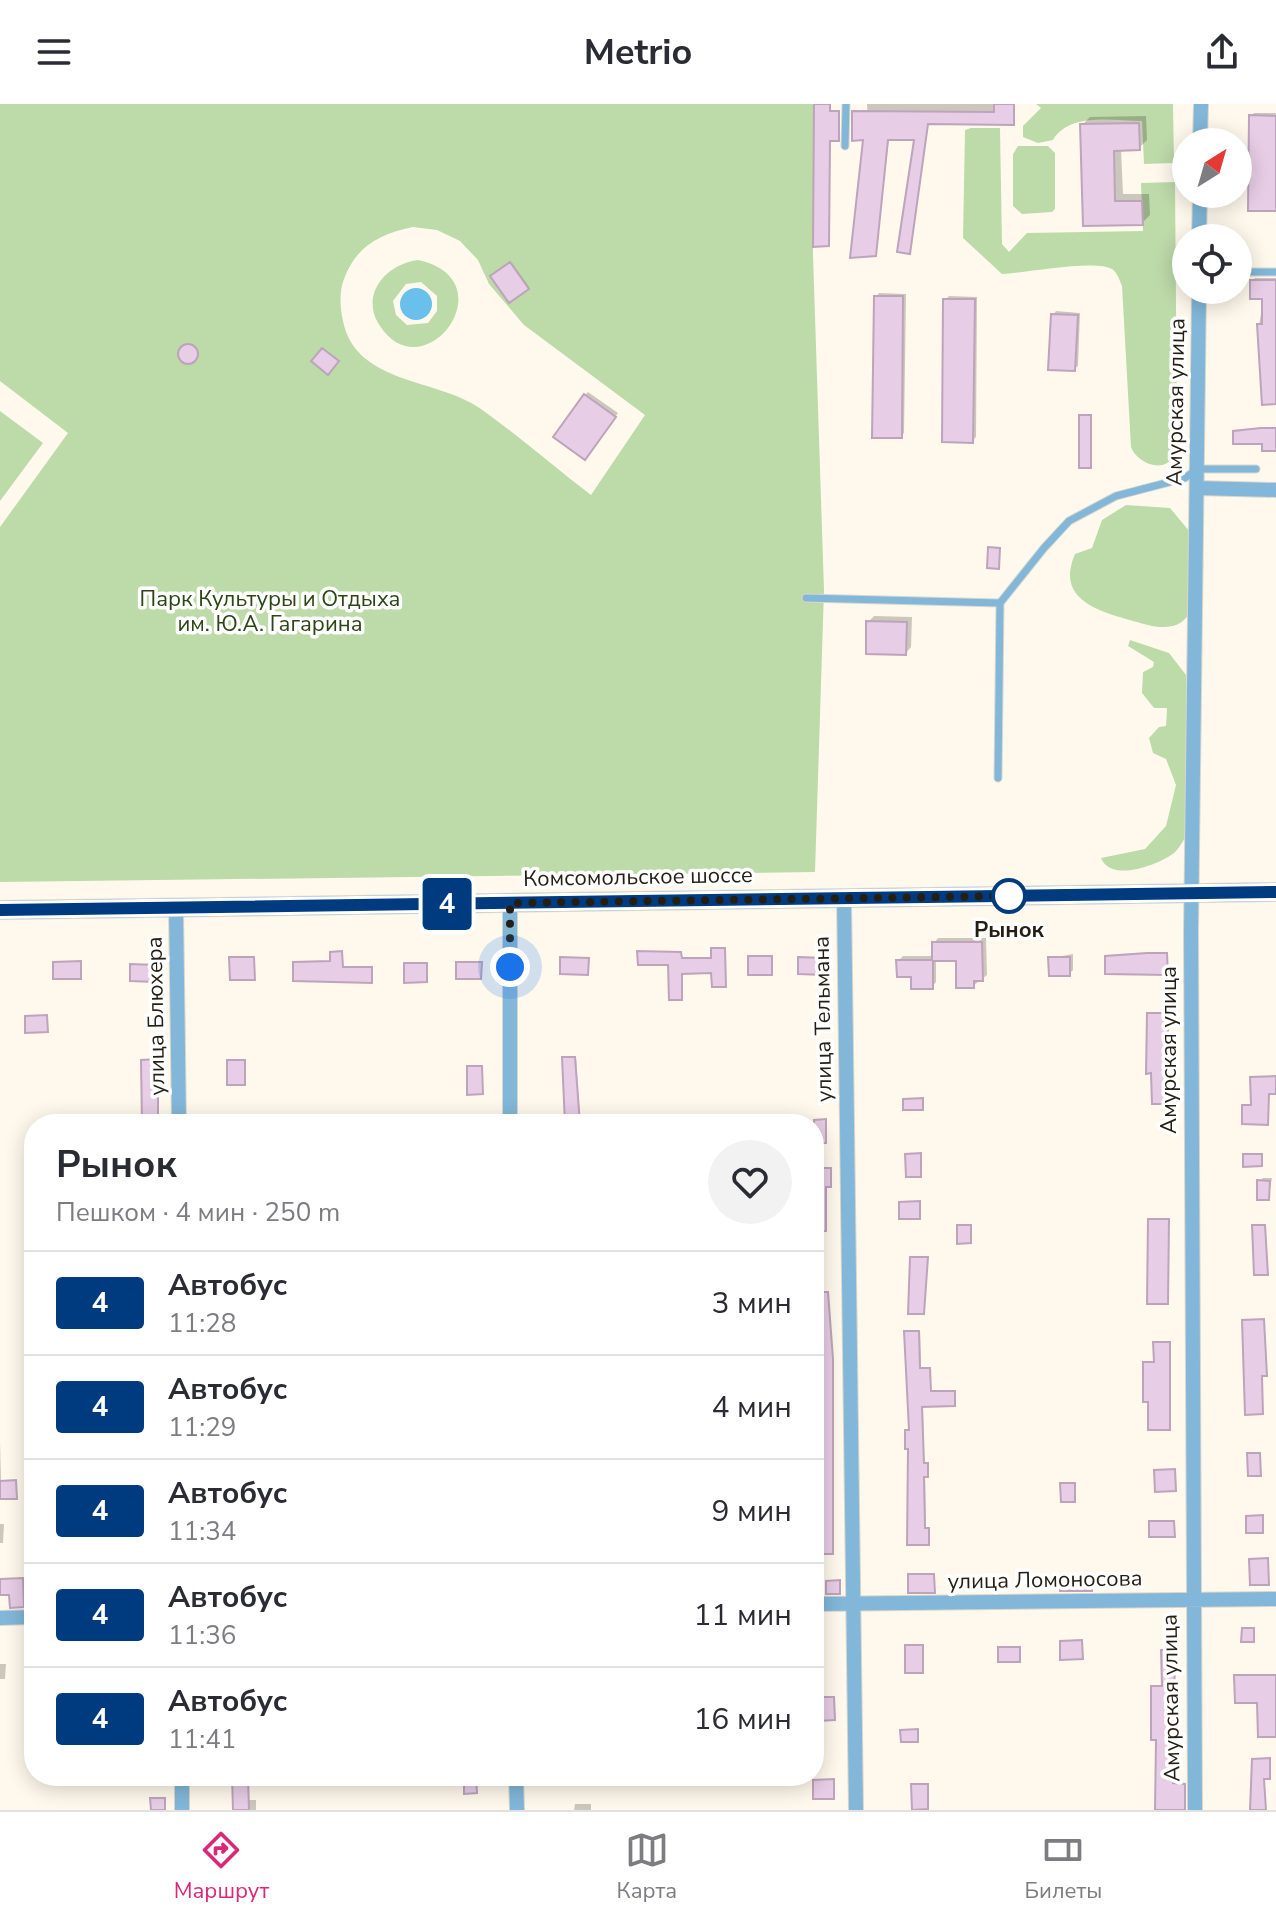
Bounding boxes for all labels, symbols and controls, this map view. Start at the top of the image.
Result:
text: Metrio [584,28,692,77]
icon: menu [32,30,76,74]
icon: share [1200,30,1244,74]
north arrow [1172,128,1252,208]
map controls [1172,128,1252,304]
button: locate [1172,224,1252,304]
street label: Амурская улица [1160,318,1192,486]
park label: Парк Культуры и Отдыха им. Ю.А. Гагарина [140,584,400,639]
street label: Комсомольское шоссе [523,860,753,894]
line badge: 4 [421,878,473,930]
marker: Рынок [992,879,1026,913]
text: 4 [439,885,455,923]
place label: Рынок [974,915,1045,945]
street label: улица Блюхера [140,936,172,1096]
street label: улица Тельмана [807,936,839,1102]
your location [490,947,530,987]
street label: Амурская улица [1154,966,1184,1134]
text: Рынок [56,1139,177,1190]
button: heart [708,1140,792,1224]
text: Пешком · 4 мин · 250 m [56,1195,340,1230]
text: Автобус [168,1265,287,1306]
text: 3 мин [711,1283,792,1324]
text: 4 [92,1284,108,1322]
text: 11:28 [168,1306,236,1341]
text: Автобус [168,1369,287,1410]
text: 4 мин [711,1387,792,1428]
text: 4 [92,1388,108,1426]
text: 11:29 [168,1410,236,1445]
text: Автобус [168,1473,287,1514]
text: 9 мин [711,1491,792,1532]
text: 4 [92,1492,108,1530]
text: 11:34 [168,1514,236,1549]
street label: улица Ломоносова [947,1563,1143,1597]
text: Автобус [168,1577,287,1618]
text: 11 мин [693,1595,792,1636]
text: 4 [92,1596,108,1634]
street label: Амурская улица [1155,1614,1187,1782]
text: 11:36 [168,1618,236,1653]
text: Автобус [168,1681,287,1722]
text: 16 мин [693,1699,792,1740]
text: 4 [92,1700,108,1738]
text: 11:41 [168,1722,236,1757]
tab: Маршрут [174,1828,269,1906]
tab: Карта [617,1828,677,1906]
tab: Билеты [1025,1828,1102,1906]

